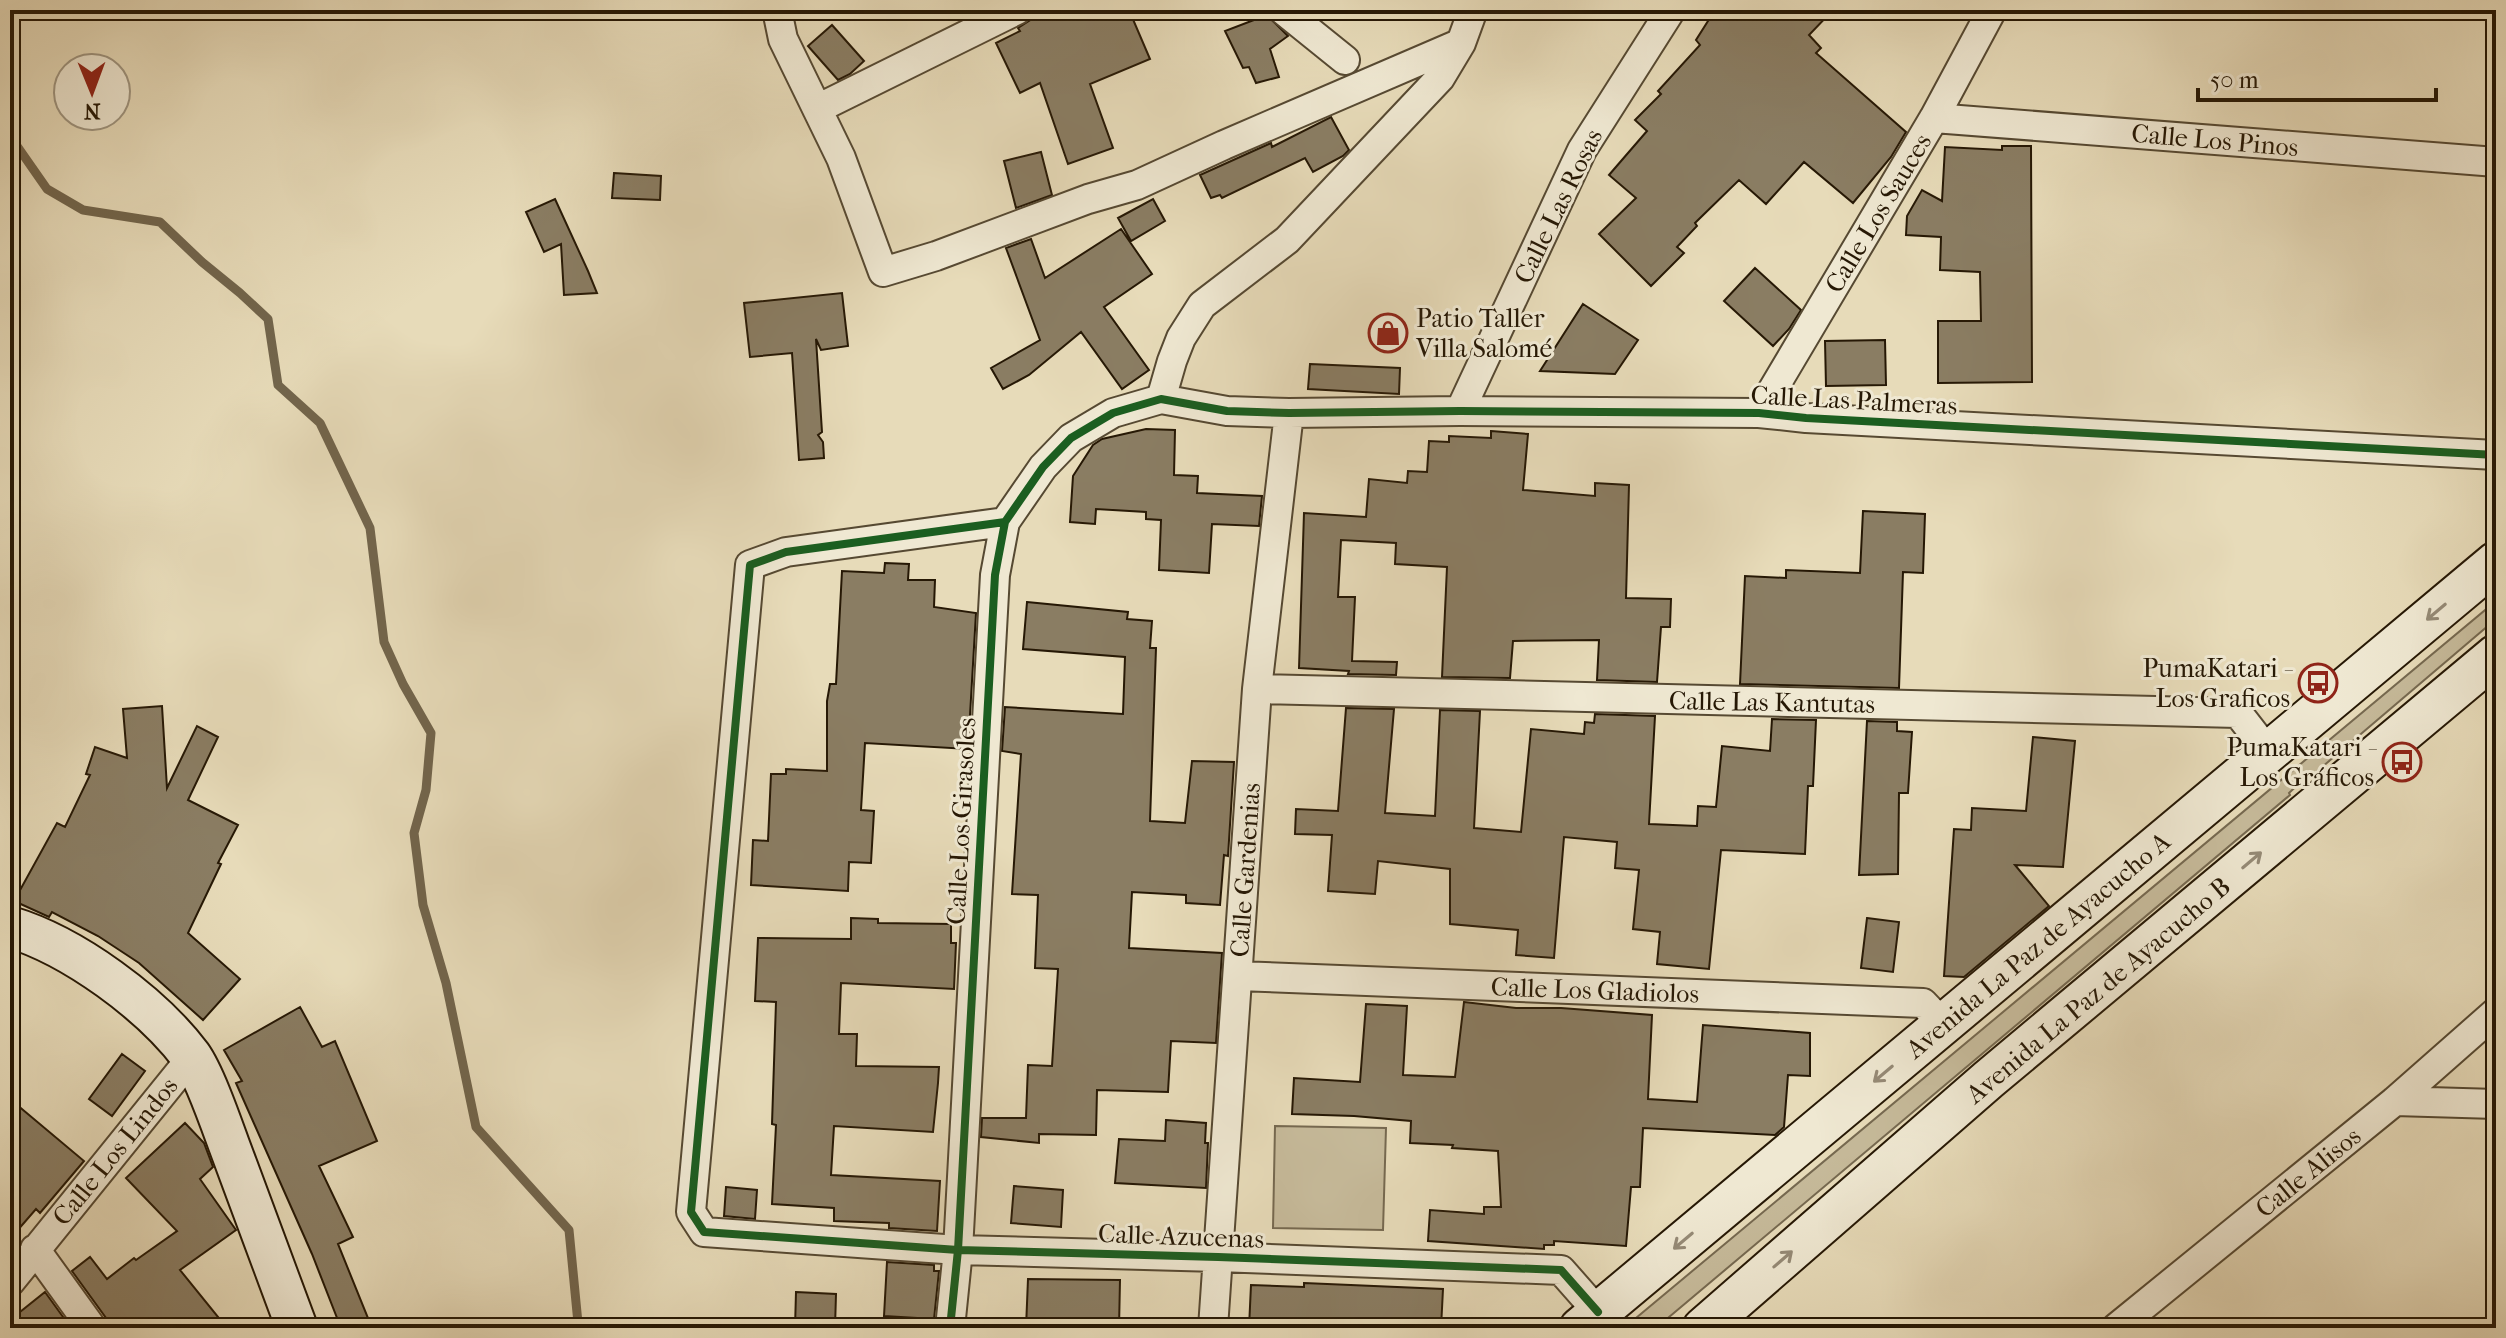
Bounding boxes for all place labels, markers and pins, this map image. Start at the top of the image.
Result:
place label: Patio Taller Villa Salomé [1415,303,1553,364]
shop icon: Patio Taller Villa Salomé [1367,312,1409,354]
place label: PumaKatari - Los Graficos [2142,653,2293,714]
bus stop icon: PumaKatari - Los Graficos [2297,662,2339,704]
place label: PumaKatari - Los Gráficos [2226,732,2377,793]
bus stop icon: PumaKatari - Los Gráficos [2381,741,2423,783]

